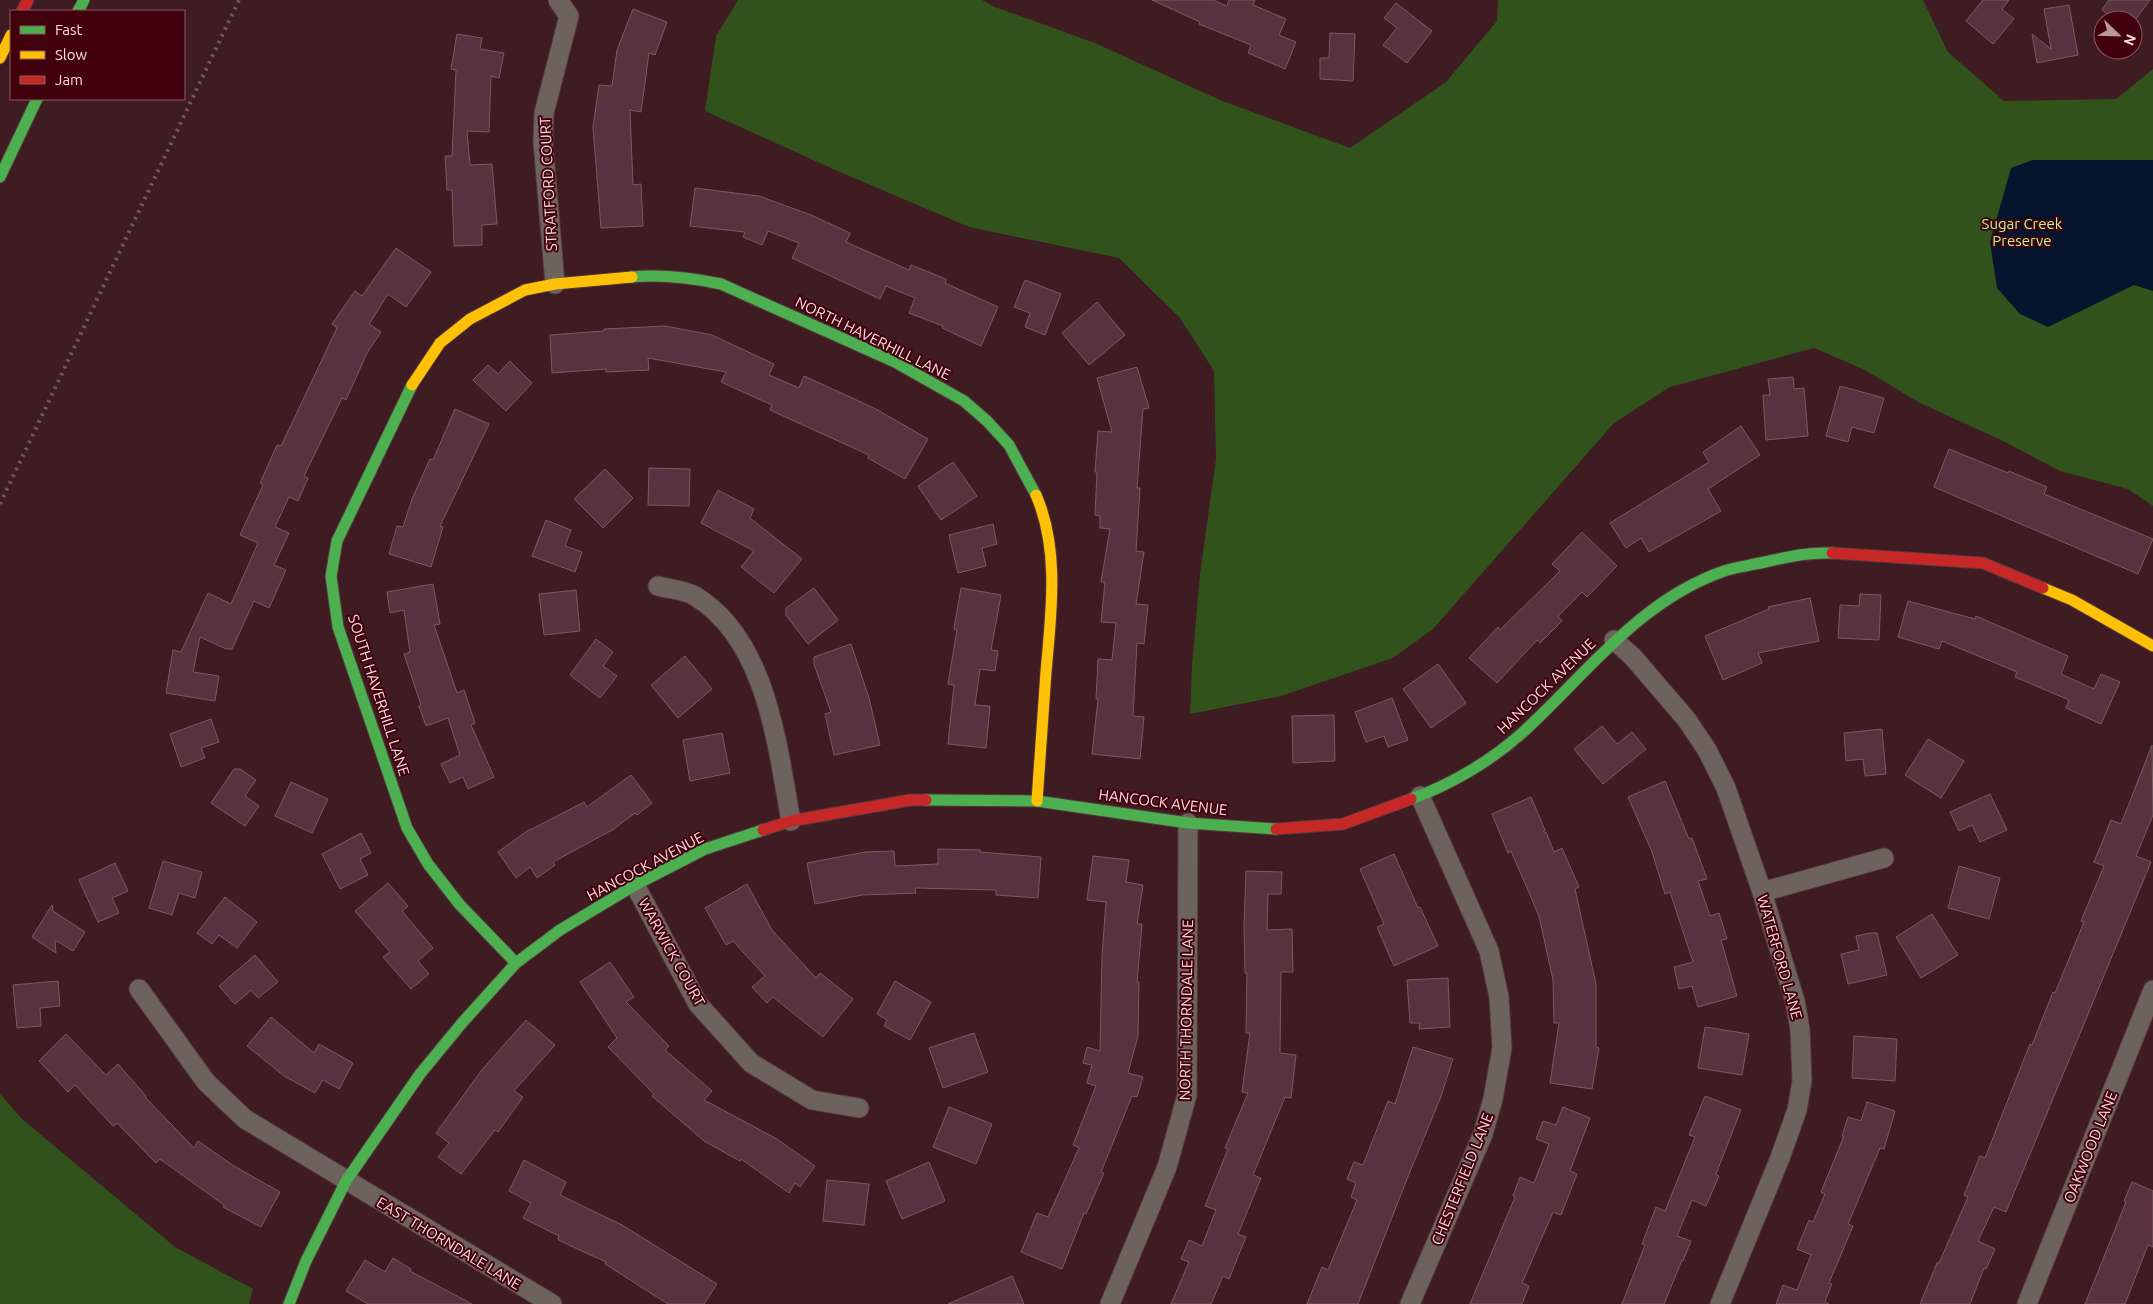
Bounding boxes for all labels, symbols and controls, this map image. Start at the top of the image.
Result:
legend [10,10,185,100]
north arrow [2093,10,2143,60]
text: Fast [55,21,83,38]
text: N [2121,32,2139,48]
text: Slow [55,46,88,63]
text: Jam [55,71,83,88]
street label: STRATFORD COURT [536,116,560,252]
park label: Sugar Creek Preserve [1982,215,2063,249]
street label: NORTH HAVERHILL LANE [793,293,953,383]
street label: SOUTH HAVERHILL LANE [345,612,413,778]
street label: HANCOCK AVENUE [1493,635,1599,737]
street label: HANCOCK AVENUE [1098,786,1228,818]
street label: HANCOCK AVENUE [584,828,706,904]
street label: WATERFORD LANE [1754,893,1806,1021]
street label: WARWICK COURT [635,895,709,1010]
street label: NORTH THORNDALE LANE [1176,919,1196,1101]
street label: OAKWOOD LANE [2060,1089,2120,1205]
street label: CHESTERFIELD LANE [1428,1111,1496,1247]
street label: EAST THORNDALE LANE [374,1193,524,1293]

